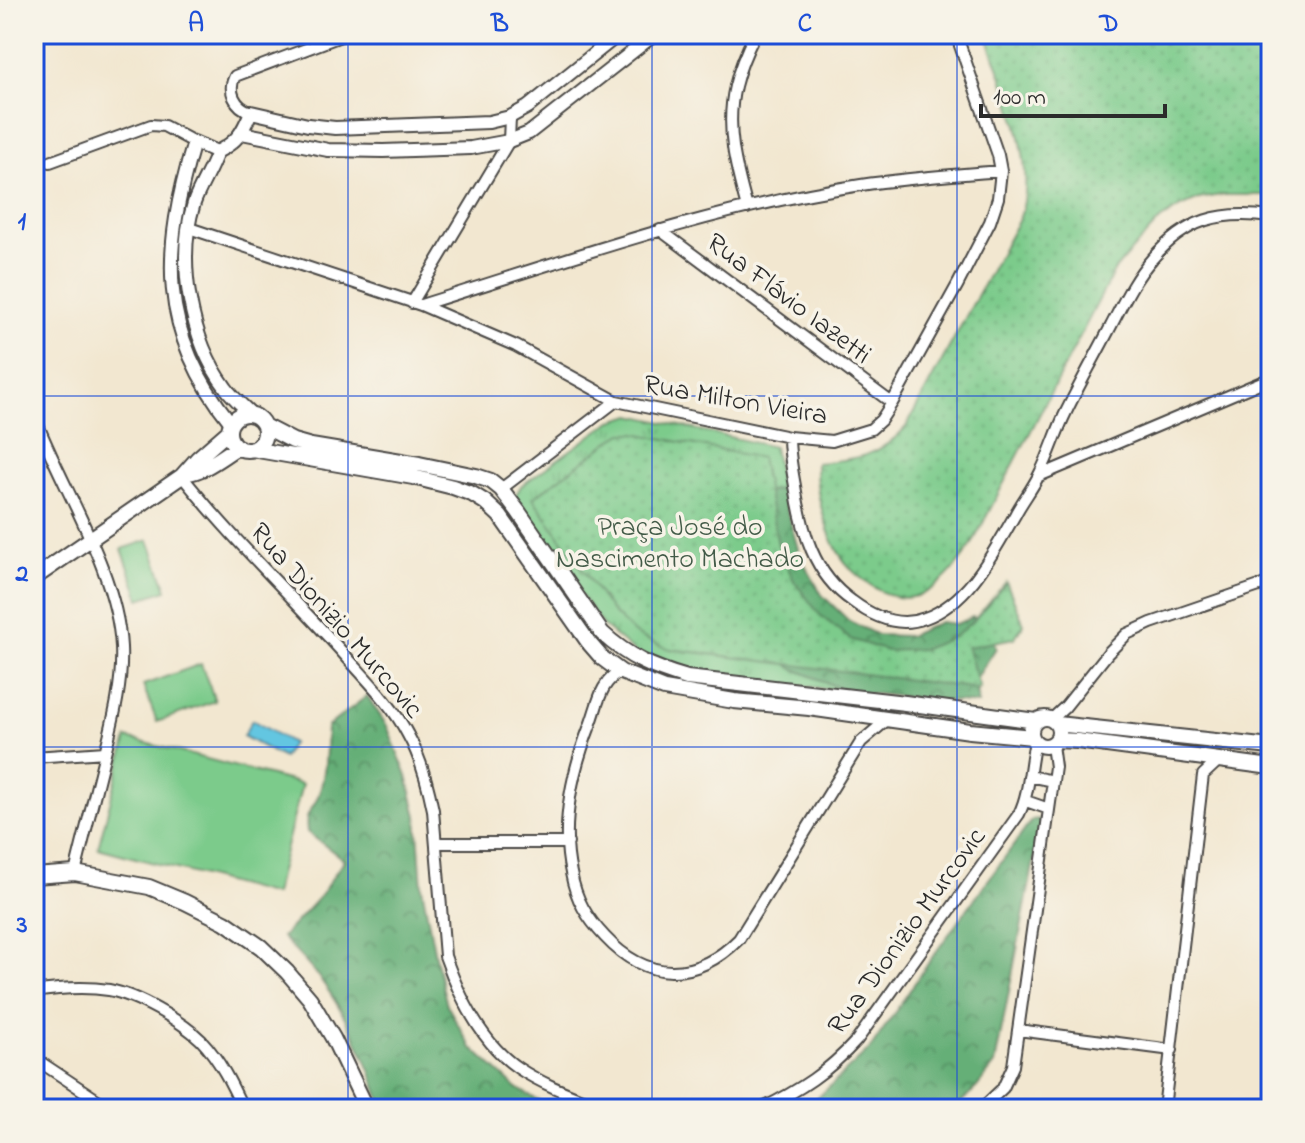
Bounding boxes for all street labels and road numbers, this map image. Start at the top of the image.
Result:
street label: Rua Flávio Iazetti [697,224,879,376]
street label: Rua Milton Vieira [640,365,831,438]
street label: Rua Dionizio Murcovic [239,514,432,729]
street label: Rua Dionizio Murcovic [818,819,998,1044]

